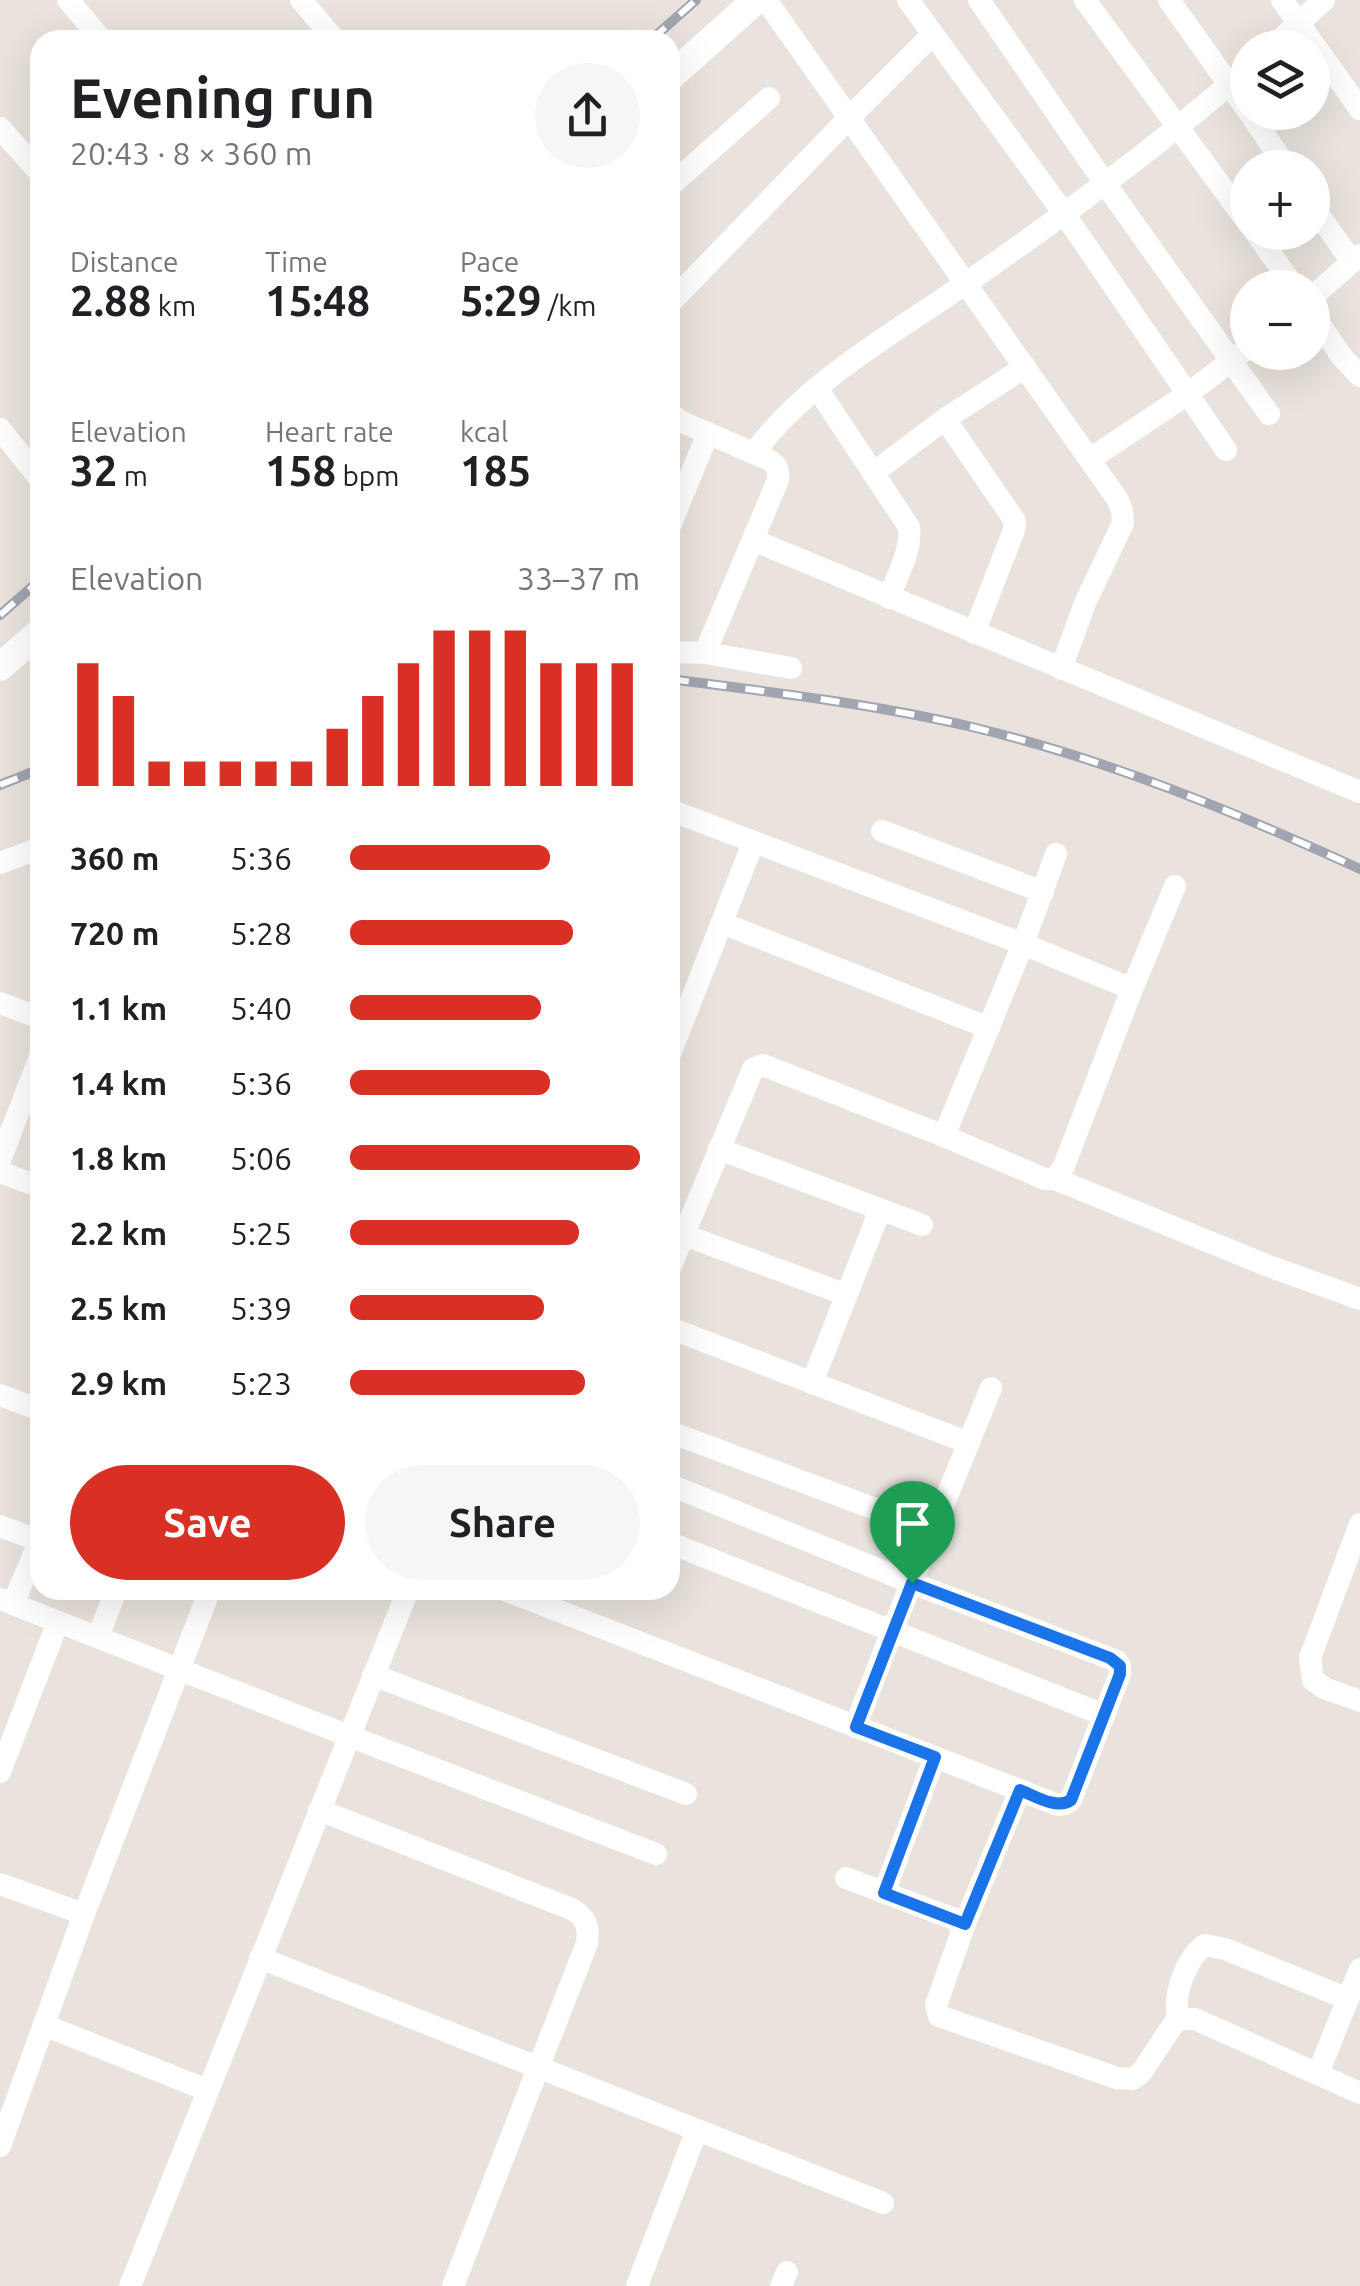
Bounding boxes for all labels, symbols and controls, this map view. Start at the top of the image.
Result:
map controls [1230,30,1330,370]
button: layers [1230,30,1330,130]
button: share [535,63,640,168]
text: Evening run [70,67,375,128]
text: 20:43 · 8 × 360 m [70,135,312,171]
button: + [1230,150,1330,250]
text: Distance [70,246,178,277]
text: Time [265,246,328,277]
text: Pace [460,246,519,277]
button: − [1230,270,1330,370]
text: 2.88 [70,277,151,324]
text: 15:48 [265,277,370,324]
text: 5:29 [460,277,541,324]
text: km [151,290,196,321]
text: /km [541,290,596,321]
text: Elevation [70,416,187,447]
text: Heart rate [265,416,394,447]
text: kcal [460,416,508,447]
text: 32 [70,447,117,494]
text: 158 [265,447,336,494]
text: 185 [460,447,531,494]
text: m [117,460,148,491]
text: bpm [336,460,399,491]
text: Elevation [70,560,203,596]
text: 33–37 m [517,560,640,596]
text: 360 m [70,840,159,876]
text: 5:36 [230,840,292,876]
text: 720 m [70,915,159,951]
text: 5:28 [230,915,292,951]
text: 1.1 km [70,990,167,1026]
text: 5:40 [230,990,292,1026]
text: 1.4 km [70,1065,167,1101]
text: 5:36 [230,1065,292,1101]
text: 1.8 km [70,1140,167,1176]
text: 5:06 [230,1140,292,1176]
text: 2.2 km [70,1215,167,1251]
text: 5:25 [230,1215,292,1251]
text: 2.5 km [70,1290,167,1326]
text: 5:39 [230,1290,292,1326]
text: 2.9 km [70,1365,167,1401]
text: 5:23 [230,1365,292,1401]
button: Save [70,1465,345,1580]
button: Share [365,1465,640,1580]
pin [870,1481,955,1584]
icon: arrive [885,1496,940,1551]

